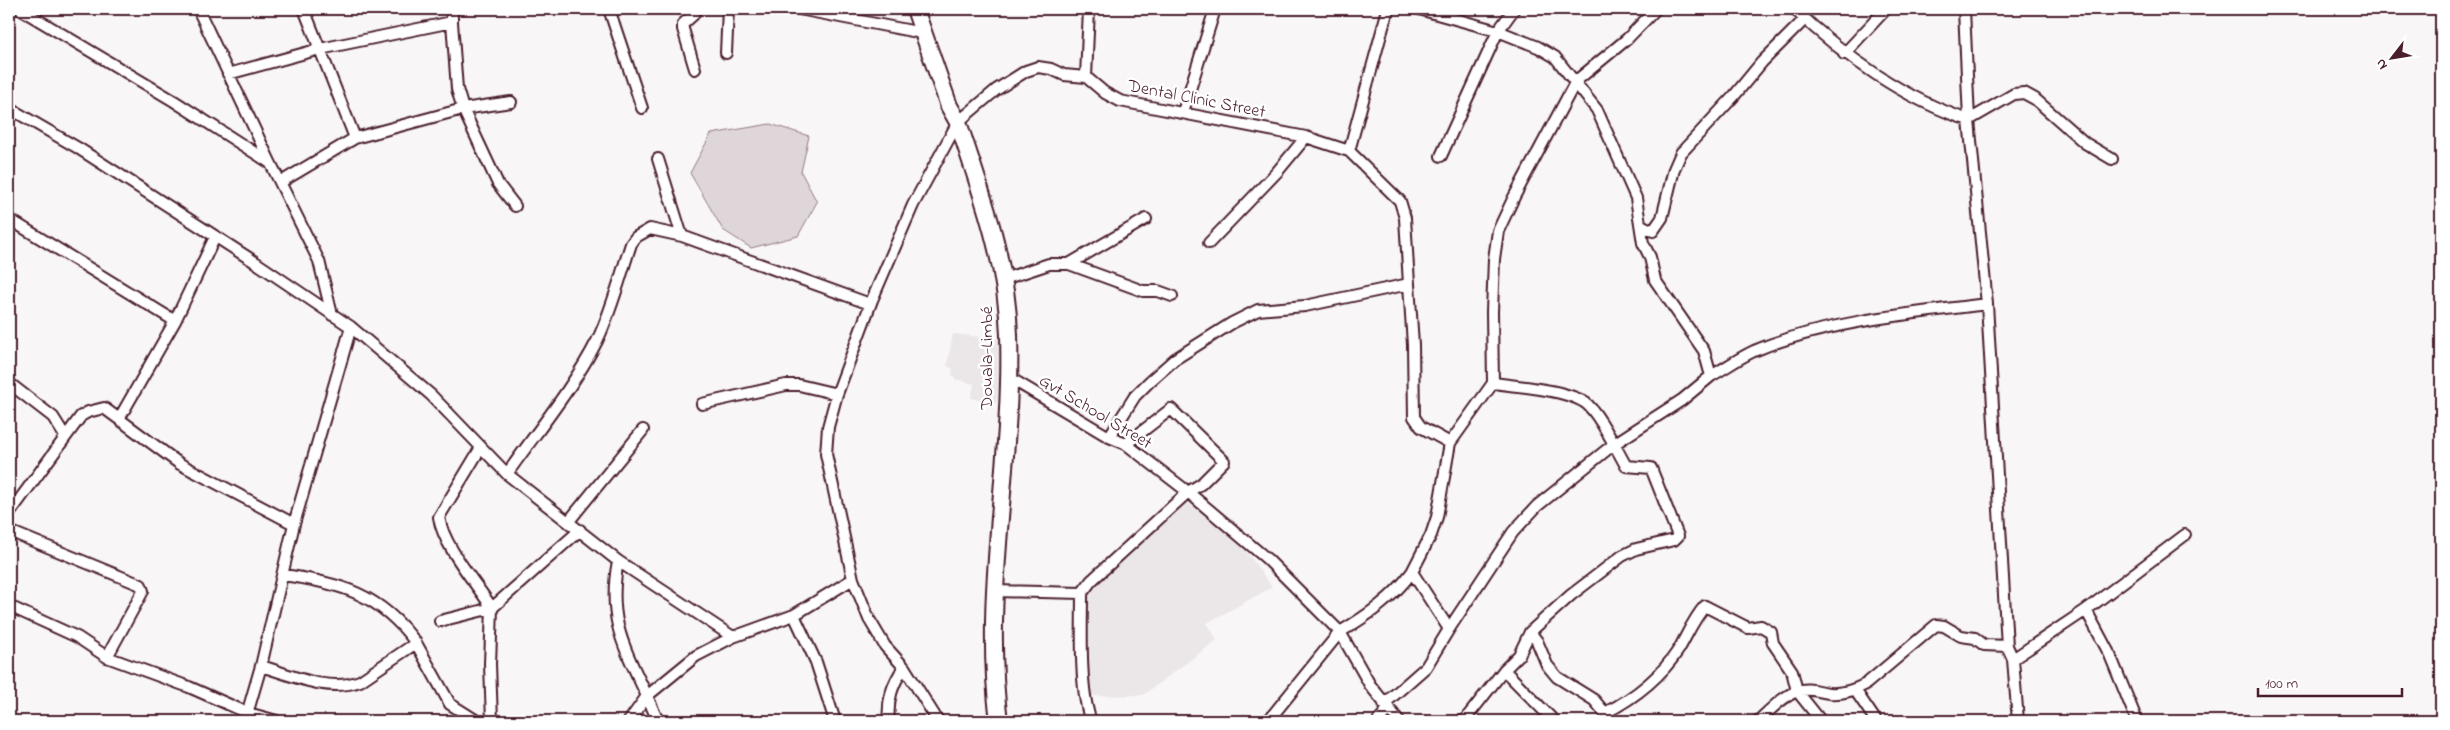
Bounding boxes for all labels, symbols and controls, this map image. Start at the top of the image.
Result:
north arrow [2368,32,2418,82]
text: N [2371,54,2394,73]
street label: Dental Clinic Street [1125,74,1268,126]
street label: Douala-Limbé [975,305,1001,411]
street label: Gvt School Street [1033,369,1157,457]
scale bar [2258,665,2401,697]
text: 100 m [2265,673,2298,695]

